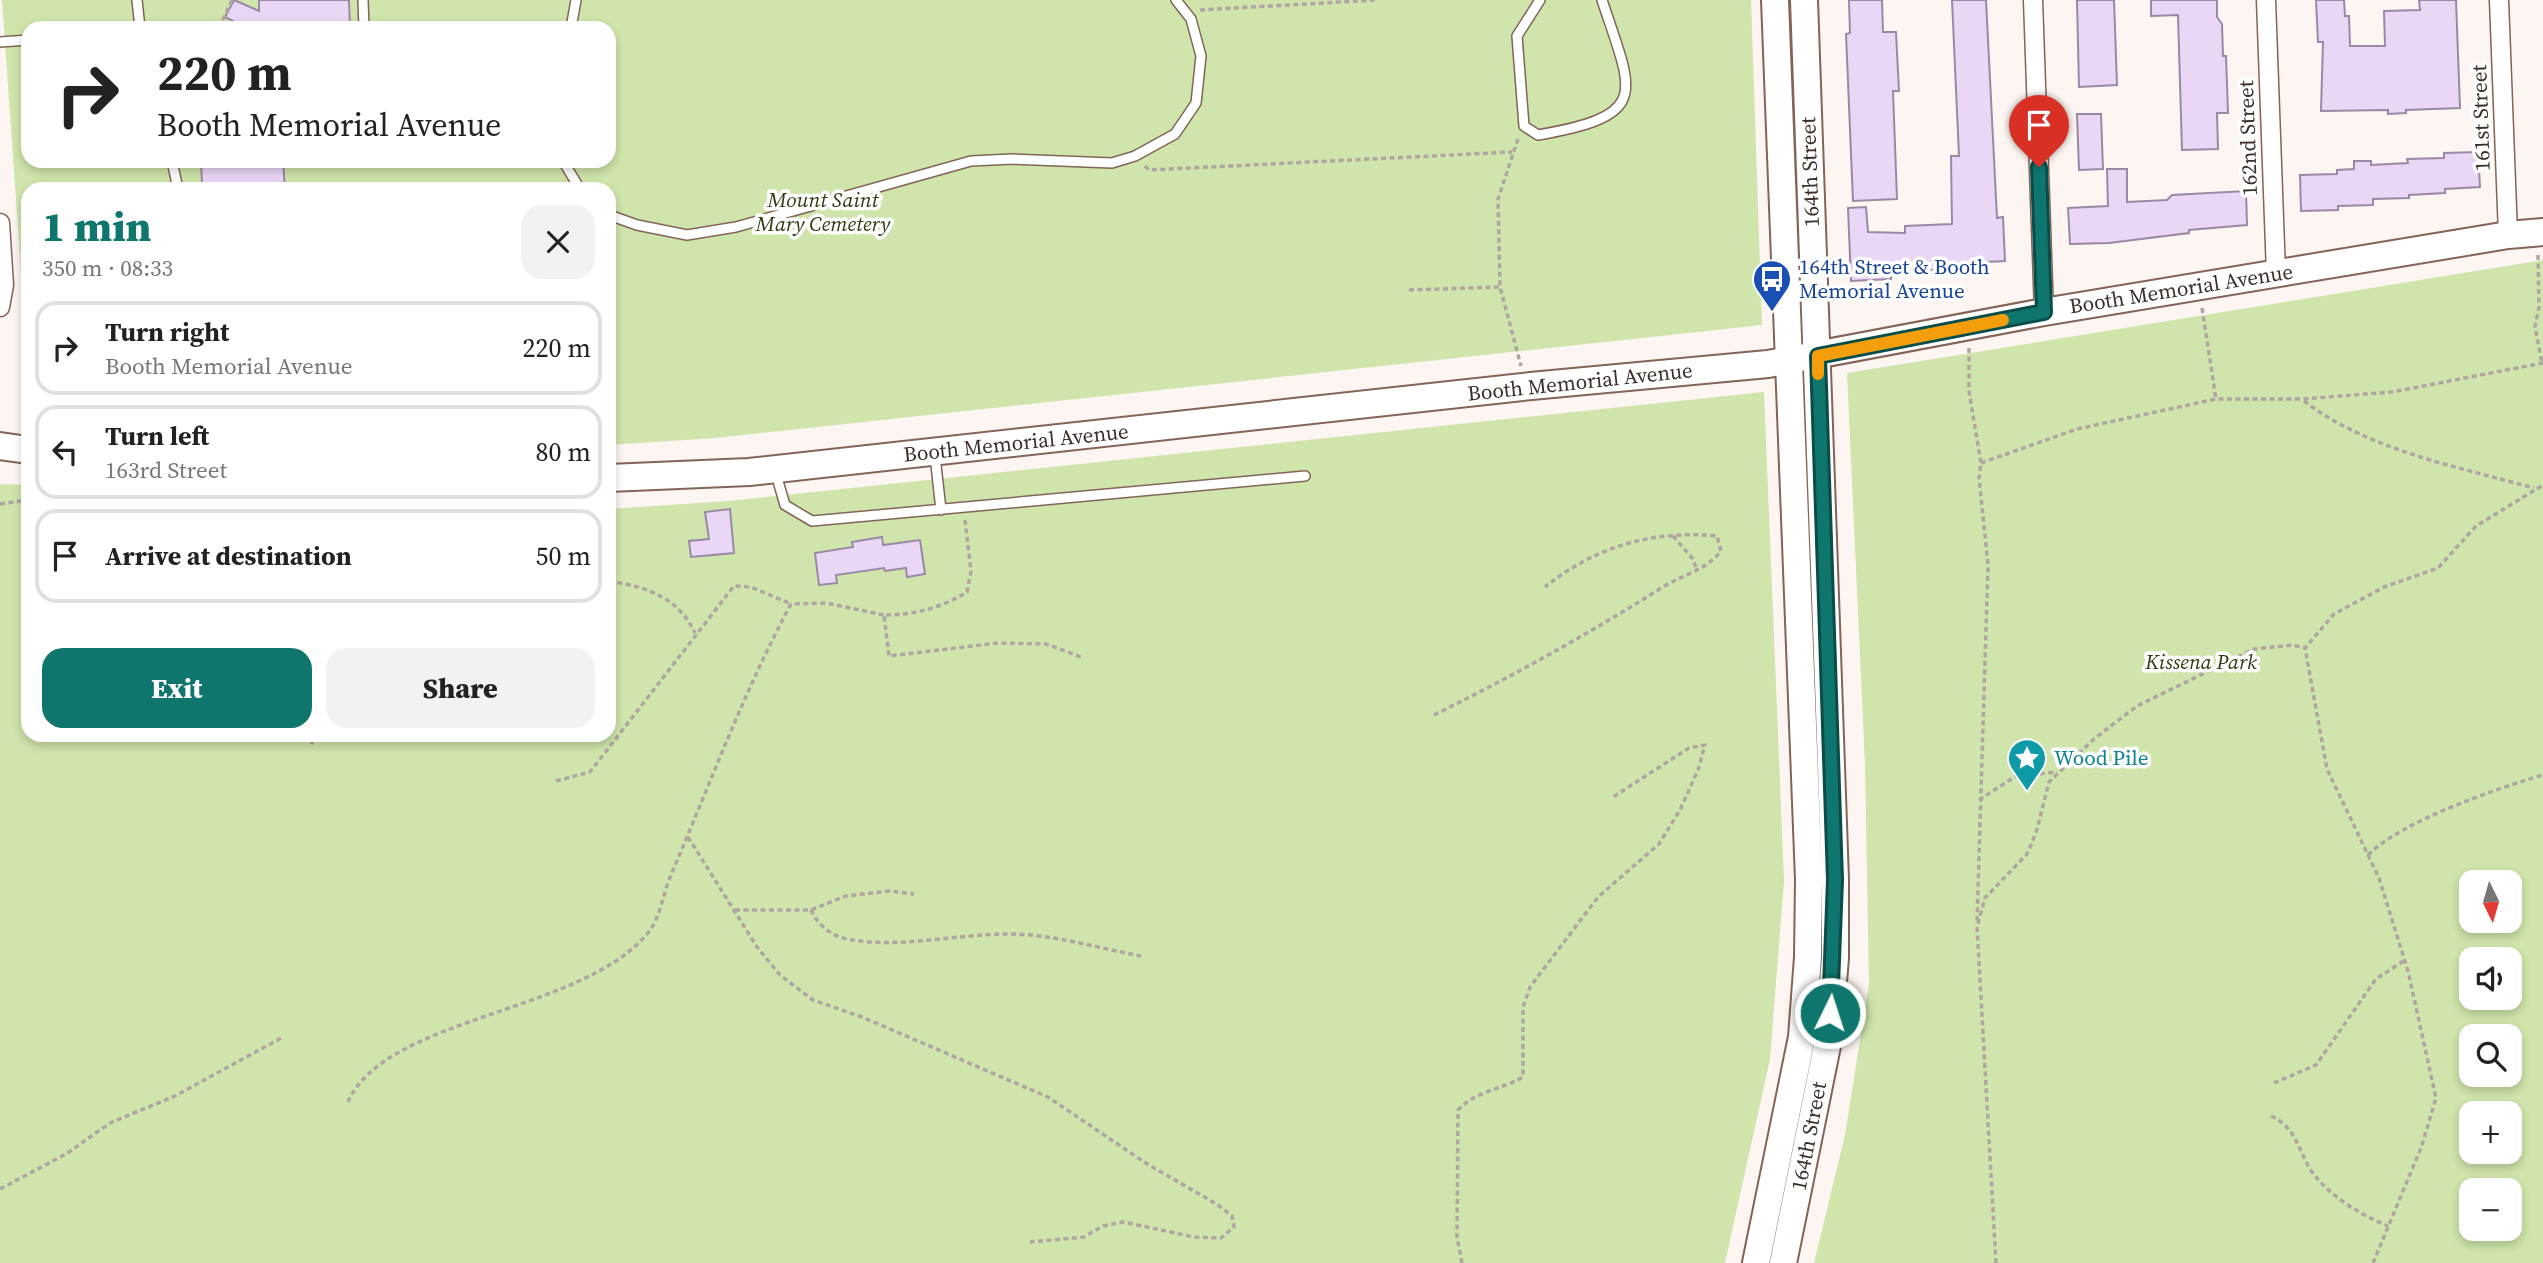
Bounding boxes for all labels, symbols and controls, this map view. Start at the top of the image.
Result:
text: 220 m [157,39,292,106]
icon: right [42,49,133,140]
street label: 161st Street [2464,64,2497,172]
street label: 162nd Street [2231,80,2264,196]
pin [2009,95,2069,167]
text: Booth Memorial Avenue [157,103,501,147]
icon: arrive [2020,106,2058,144]
street label: 164th Street [1793,116,1826,228]
park label: Mount Saint Mary Cemetery [755,185,891,238]
text: 1 min [42,197,152,255]
button: close [521,205,595,279]
text: 350 m · 08:33 [42,252,173,284]
place label: 164th Street & Booth Memorial Avenue [1799,252,1990,305]
street label: Booth Memorial Avenue [2067,257,2295,321]
bus stop icon: 164th Street & Booth Memorial Avenue [1751,258,1793,313]
text: Turn right [105,314,229,350]
icon: right [46,329,84,367]
text: 220 m [523,330,591,366]
text: Booth Memorial Avenue [105,350,353,382]
street label: Booth Memorial Avenue [1466,355,1694,408]
street label: Booth Memorial Avenue [902,416,1130,469]
text: Turn left [105,418,209,454]
icon: left [46,433,84,471]
text: 80 m [536,434,591,470]
text: 163rd Street [105,454,227,486]
icon: arrive [46,537,84,575]
text: Arrive at destination [105,538,352,574]
text: 50 m [536,538,591,574]
park label: Kissena Park [2144,647,2257,676]
button: Exit [42,648,312,728]
button: Share [326,648,595,728]
place icon: Wood Pile [2006,737,2048,792]
place label: Wood Pile [2054,743,2148,772]
north arrow [2459,870,2522,933]
map controls [2459,870,2522,1241]
button: sound [2459,947,2522,1010]
position arrow [1793,976,1867,1050]
button: search [2459,1024,2522,1087]
street label: 164th Street [1784,1079,1833,1193]
button: + [2459,1101,2522,1164]
button: − [2459,1178,2522,1241]

